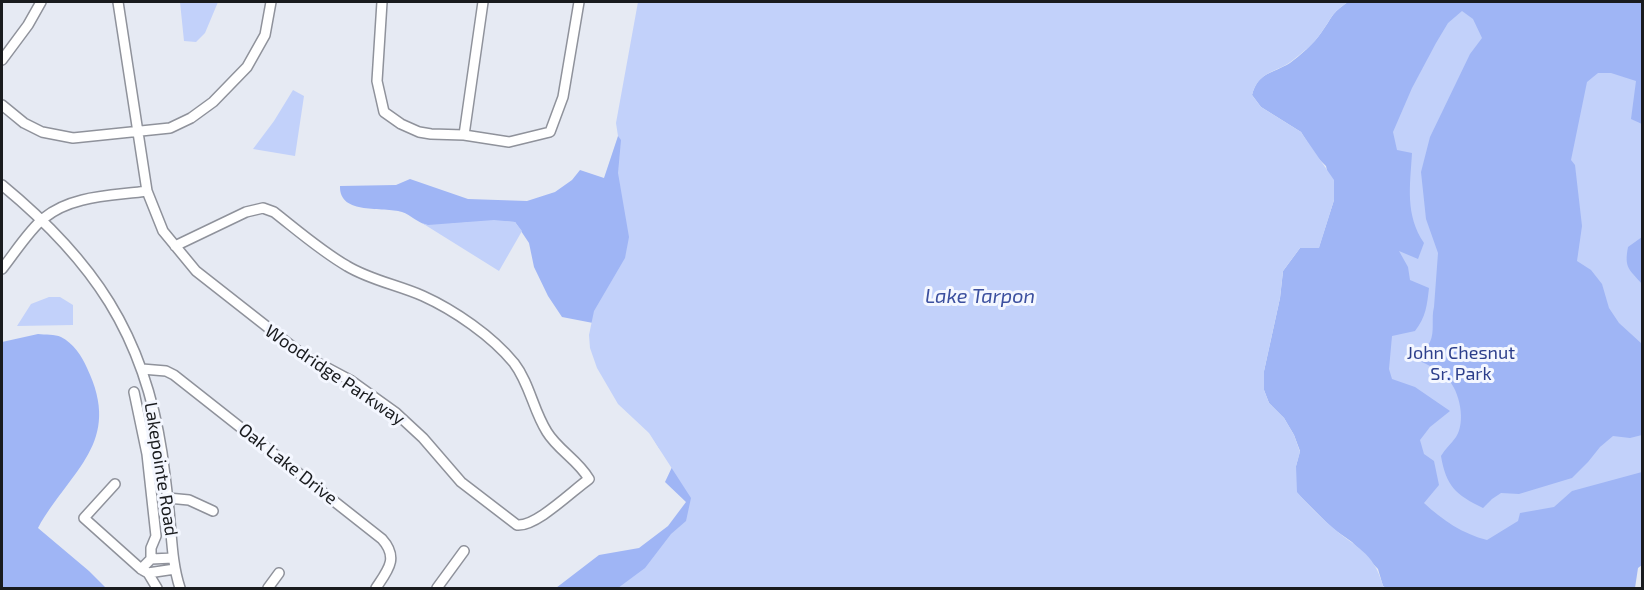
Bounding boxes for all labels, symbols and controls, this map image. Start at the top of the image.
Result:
water label: Lake Tarpon [925,284,1035,308]
street label: Woodridge Parkway [261,320,409,430]
park label: John Chesnut Sr. Park [1407,342,1515,385]
street label: Lakepointe Road [140,401,182,537]
street label: Oak Lake Drive [234,419,342,509]

